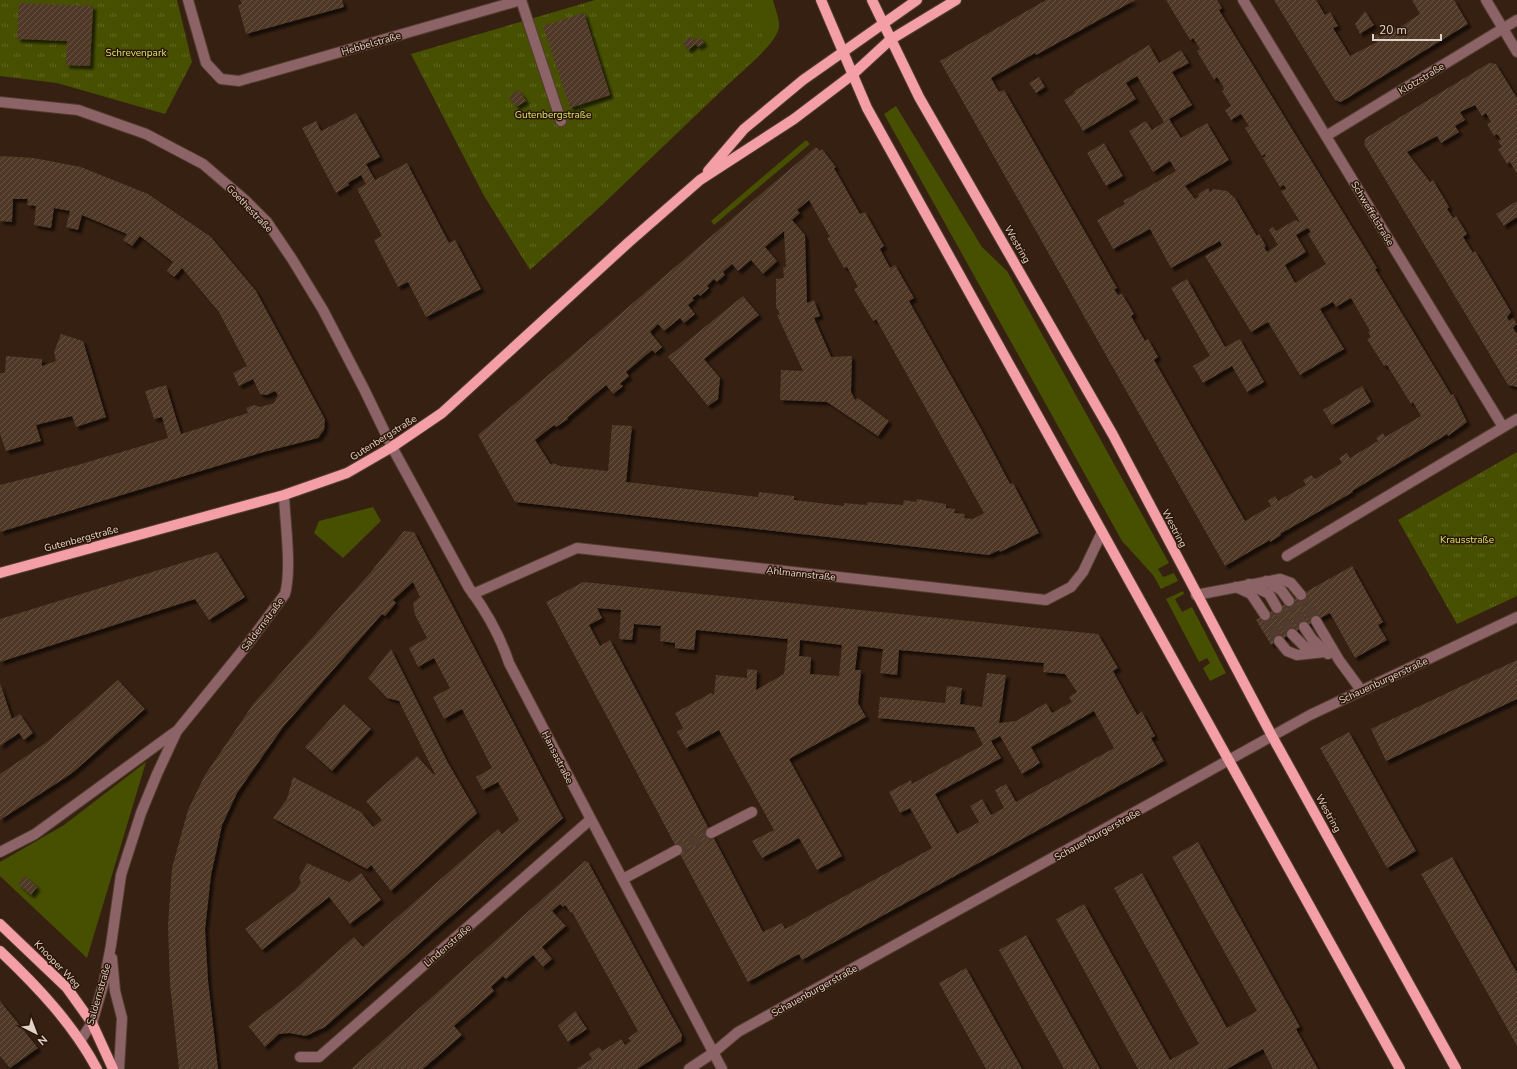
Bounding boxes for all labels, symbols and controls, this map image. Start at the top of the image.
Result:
scale bar [1373,16,1441,42]
text: 20 m [1379,22,1407,38]
street label: Hebbelstraße [340,29,403,59]
park label: Schrevenpark [105,46,168,60]
street label: Klotzstraße [1396,60,1447,98]
park label: Gutenbergstraße [515,108,591,122]
street label: Schweffelstraße [1347,179,1397,249]
street label: Goethestraße [223,182,276,236]
street label: Westring [1001,223,1034,266]
street label: Gutenbergstraße [347,412,420,464]
street label: Westring [1158,507,1190,550]
street label: Gutenbergstraße [43,522,120,556]
park label: Krausstraße [1440,533,1494,547]
street label: Ahlmannstraße [765,563,836,585]
street label: Saldernstraße [238,595,287,654]
street label: Schauenburgerstraße [1337,654,1430,708]
street label: Hansastraße [538,729,576,786]
street label: Westring [1312,792,1344,835]
street label: Schauenburgerstraße [1052,805,1143,864]
street label: Lindenstraße [421,921,474,970]
street label: Knooper Weg [31,938,84,992]
street label: Schauenburgerstraße [769,961,860,1020]
street label: Saldernstraße [84,962,114,1027]
north arrow [16,1013,56,1053]
text: N [34,1032,50,1048]

